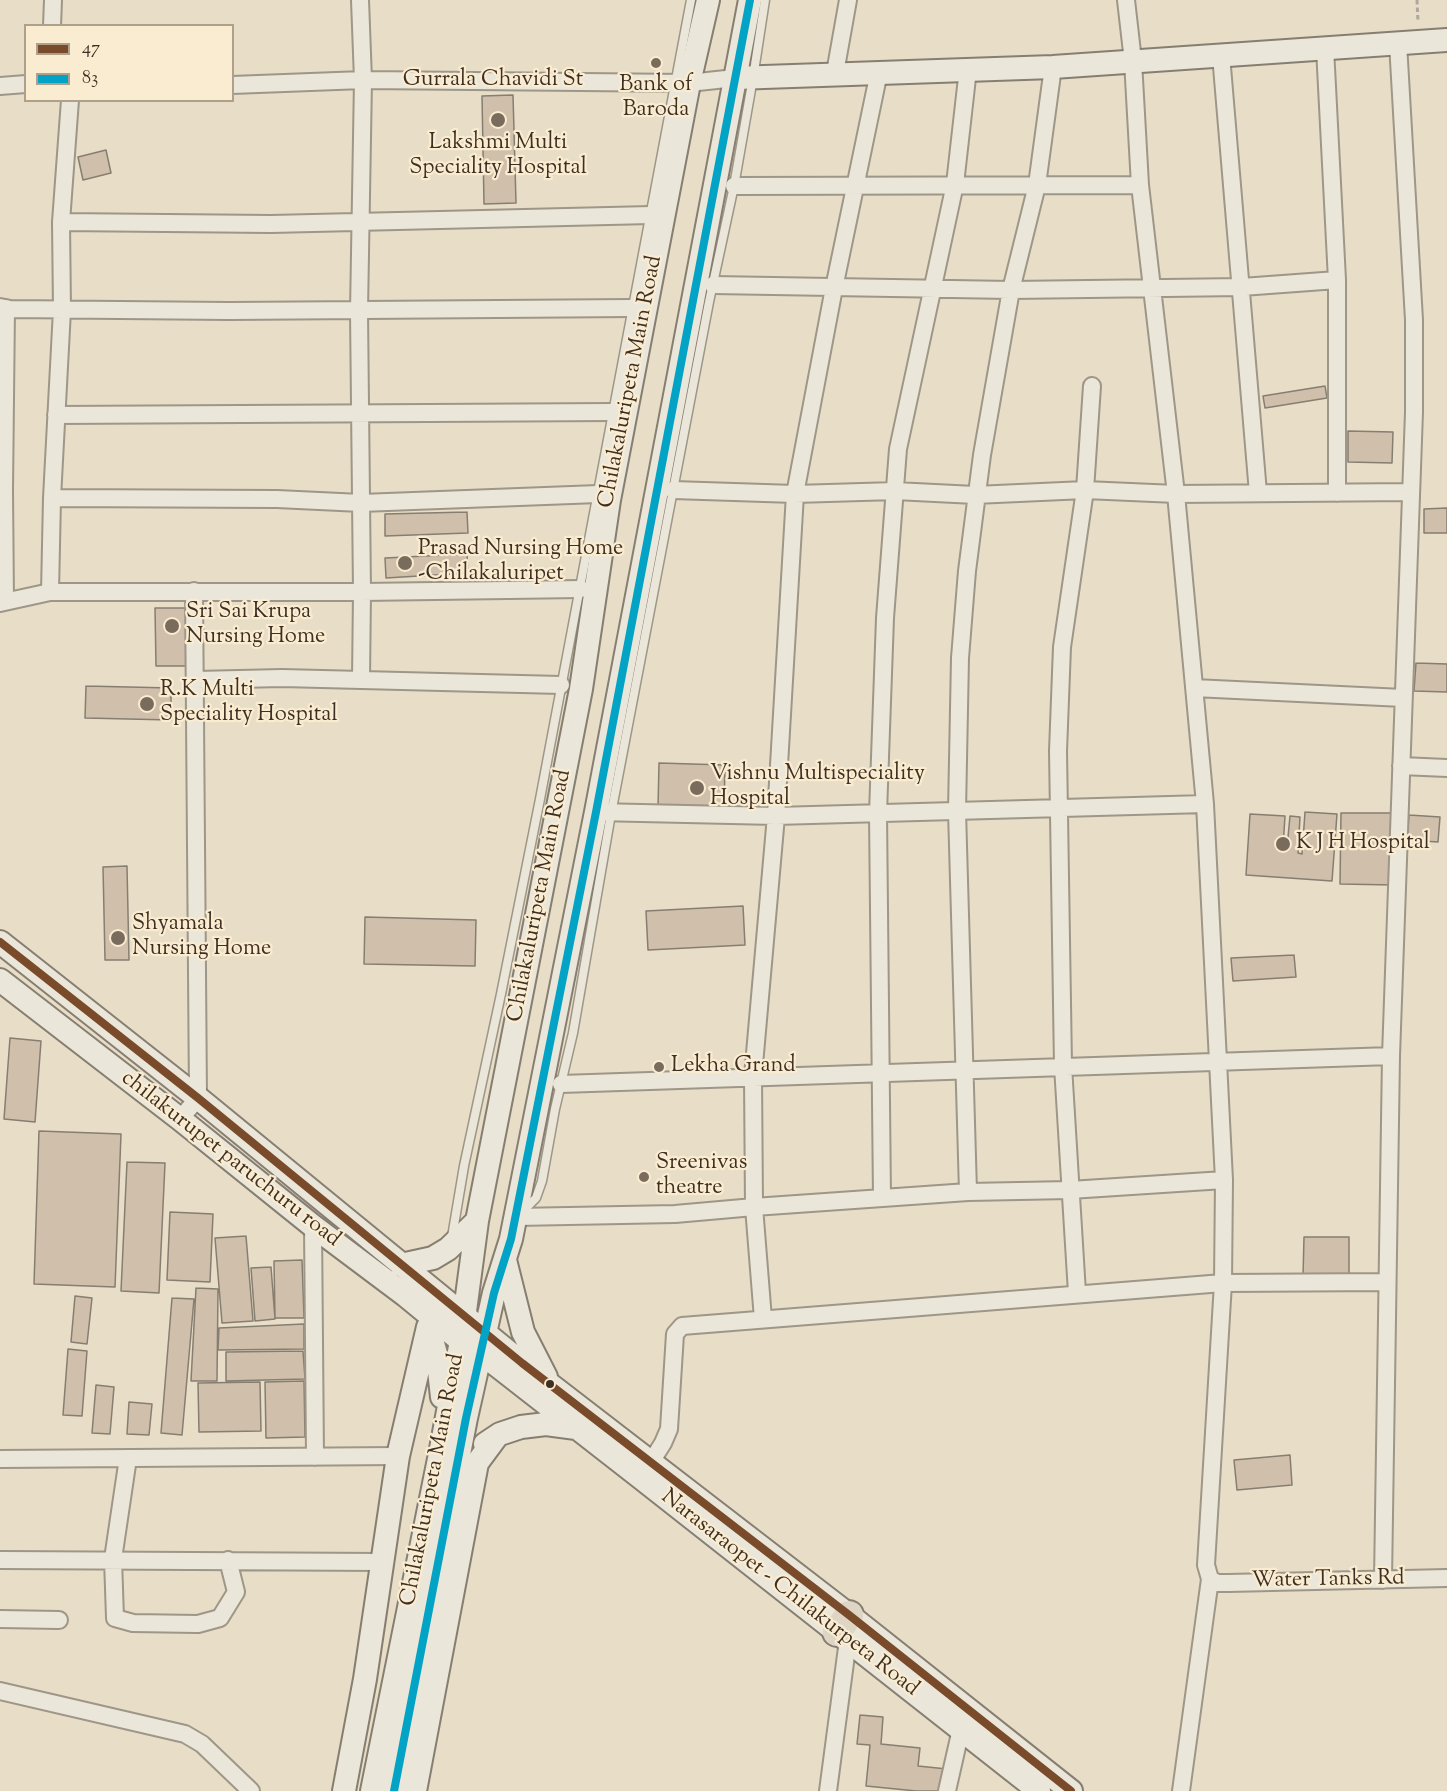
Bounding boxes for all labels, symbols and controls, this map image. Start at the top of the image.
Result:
legend [24,24,234,102]
text: 47 [82,36,100,62]
marker: Bank of Baroda [649,56,663,70]
text: 83 [82,66,98,92]
street label: Gurrala Chavidi St [403,68,583,94]
place label: Bank of Baroda [619,73,693,124]
marker: Lakshmi Multi Speciality Hospital [489,111,507,129]
place label: Lakshmi Multi Speciality Hospital [409,131,587,182]
street label: Chilakaluripeta Main Road [595,253,669,511]
place label: Prasad Nursing Home -Chilakaluripet [418,537,623,588]
marker: Prasad Nursing Home -Chilakaluripet [396,554,414,572]
place label: Sri Sai Krupa Nursing Home [186,600,325,652]
marker: Sri Sai Krupa Nursing Home [163,617,181,635]
place label: R.K Multi Speciality Hospital [160,678,338,730]
marker: R.K Multi Speciality Hospital [138,695,156,713]
place label: Vishnu Multispeciality Hospital [710,762,925,813]
street label: Chilakaluripeta Main Road [504,767,578,1025]
marker: Vishnu Multispeciality Hospital [688,779,706,797]
place label: K J H Hospital [1296,831,1430,857]
marker: K J H Hospital [1274,835,1292,853]
place label: Shyamala Nursing Home [132,912,271,963]
marker: Shyamala Nursing Home [109,929,127,947]
place label: Lekha Grand [671,1054,796,1080]
marker: Lekha Grand [652,1060,666,1074]
street label: chilakurupet paruchuru road [115,1066,345,1254]
place label: Sreenivas theatre [656,1151,747,1202]
marker: Sreenivas theatre [637,1170,651,1184]
street label: Chilakaluripeta Main Road [397,1351,471,1609]
unlabelled marker [544,1378,556,1390]
street label: Narasaraopet - Chilakurpeta Road [655,1485,923,1703]
street label: Water Tanks Rd [1251,1566,1405,1596]

